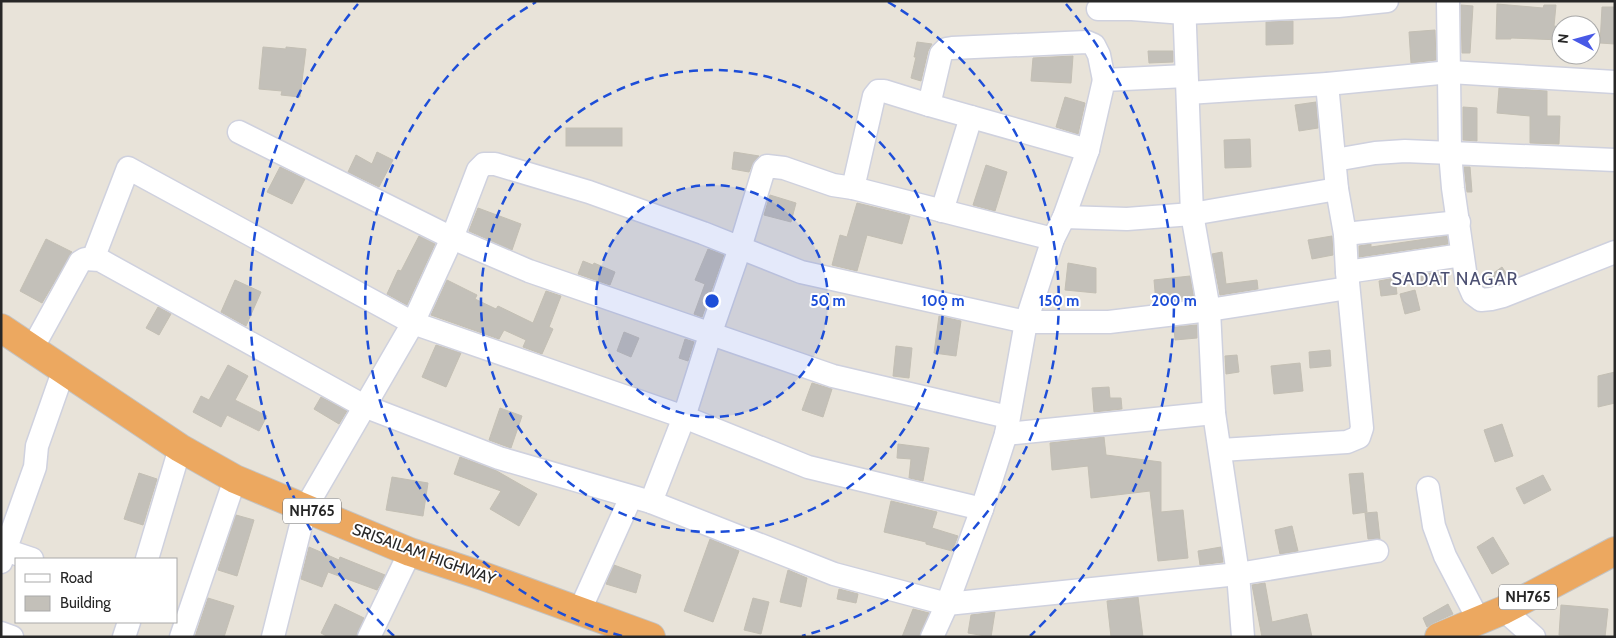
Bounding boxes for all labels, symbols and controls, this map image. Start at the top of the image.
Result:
north arrow [1551,15,1601,65]
text: N [1554,33,1573,45]
district label: SADAT NAGAR [1392,268,1518,290]
centre of rings [703,292,721,310]
text: 50 m [810,292,846,310]
text: 100 m [921,292,965,310]
text: 150 m [1039,292,1079,310]
text: 200 m [1151,292,1197,310]
road number: NH765 [283,498,341,524]
street label: SRISAILAM HIGHWAY [350,519,499,589]
legend [15,558,178,623]
text: Road [60,569,93,587]
road number: NH765 [1499,584,1557,610]
text: Building [60,594,111,612]

